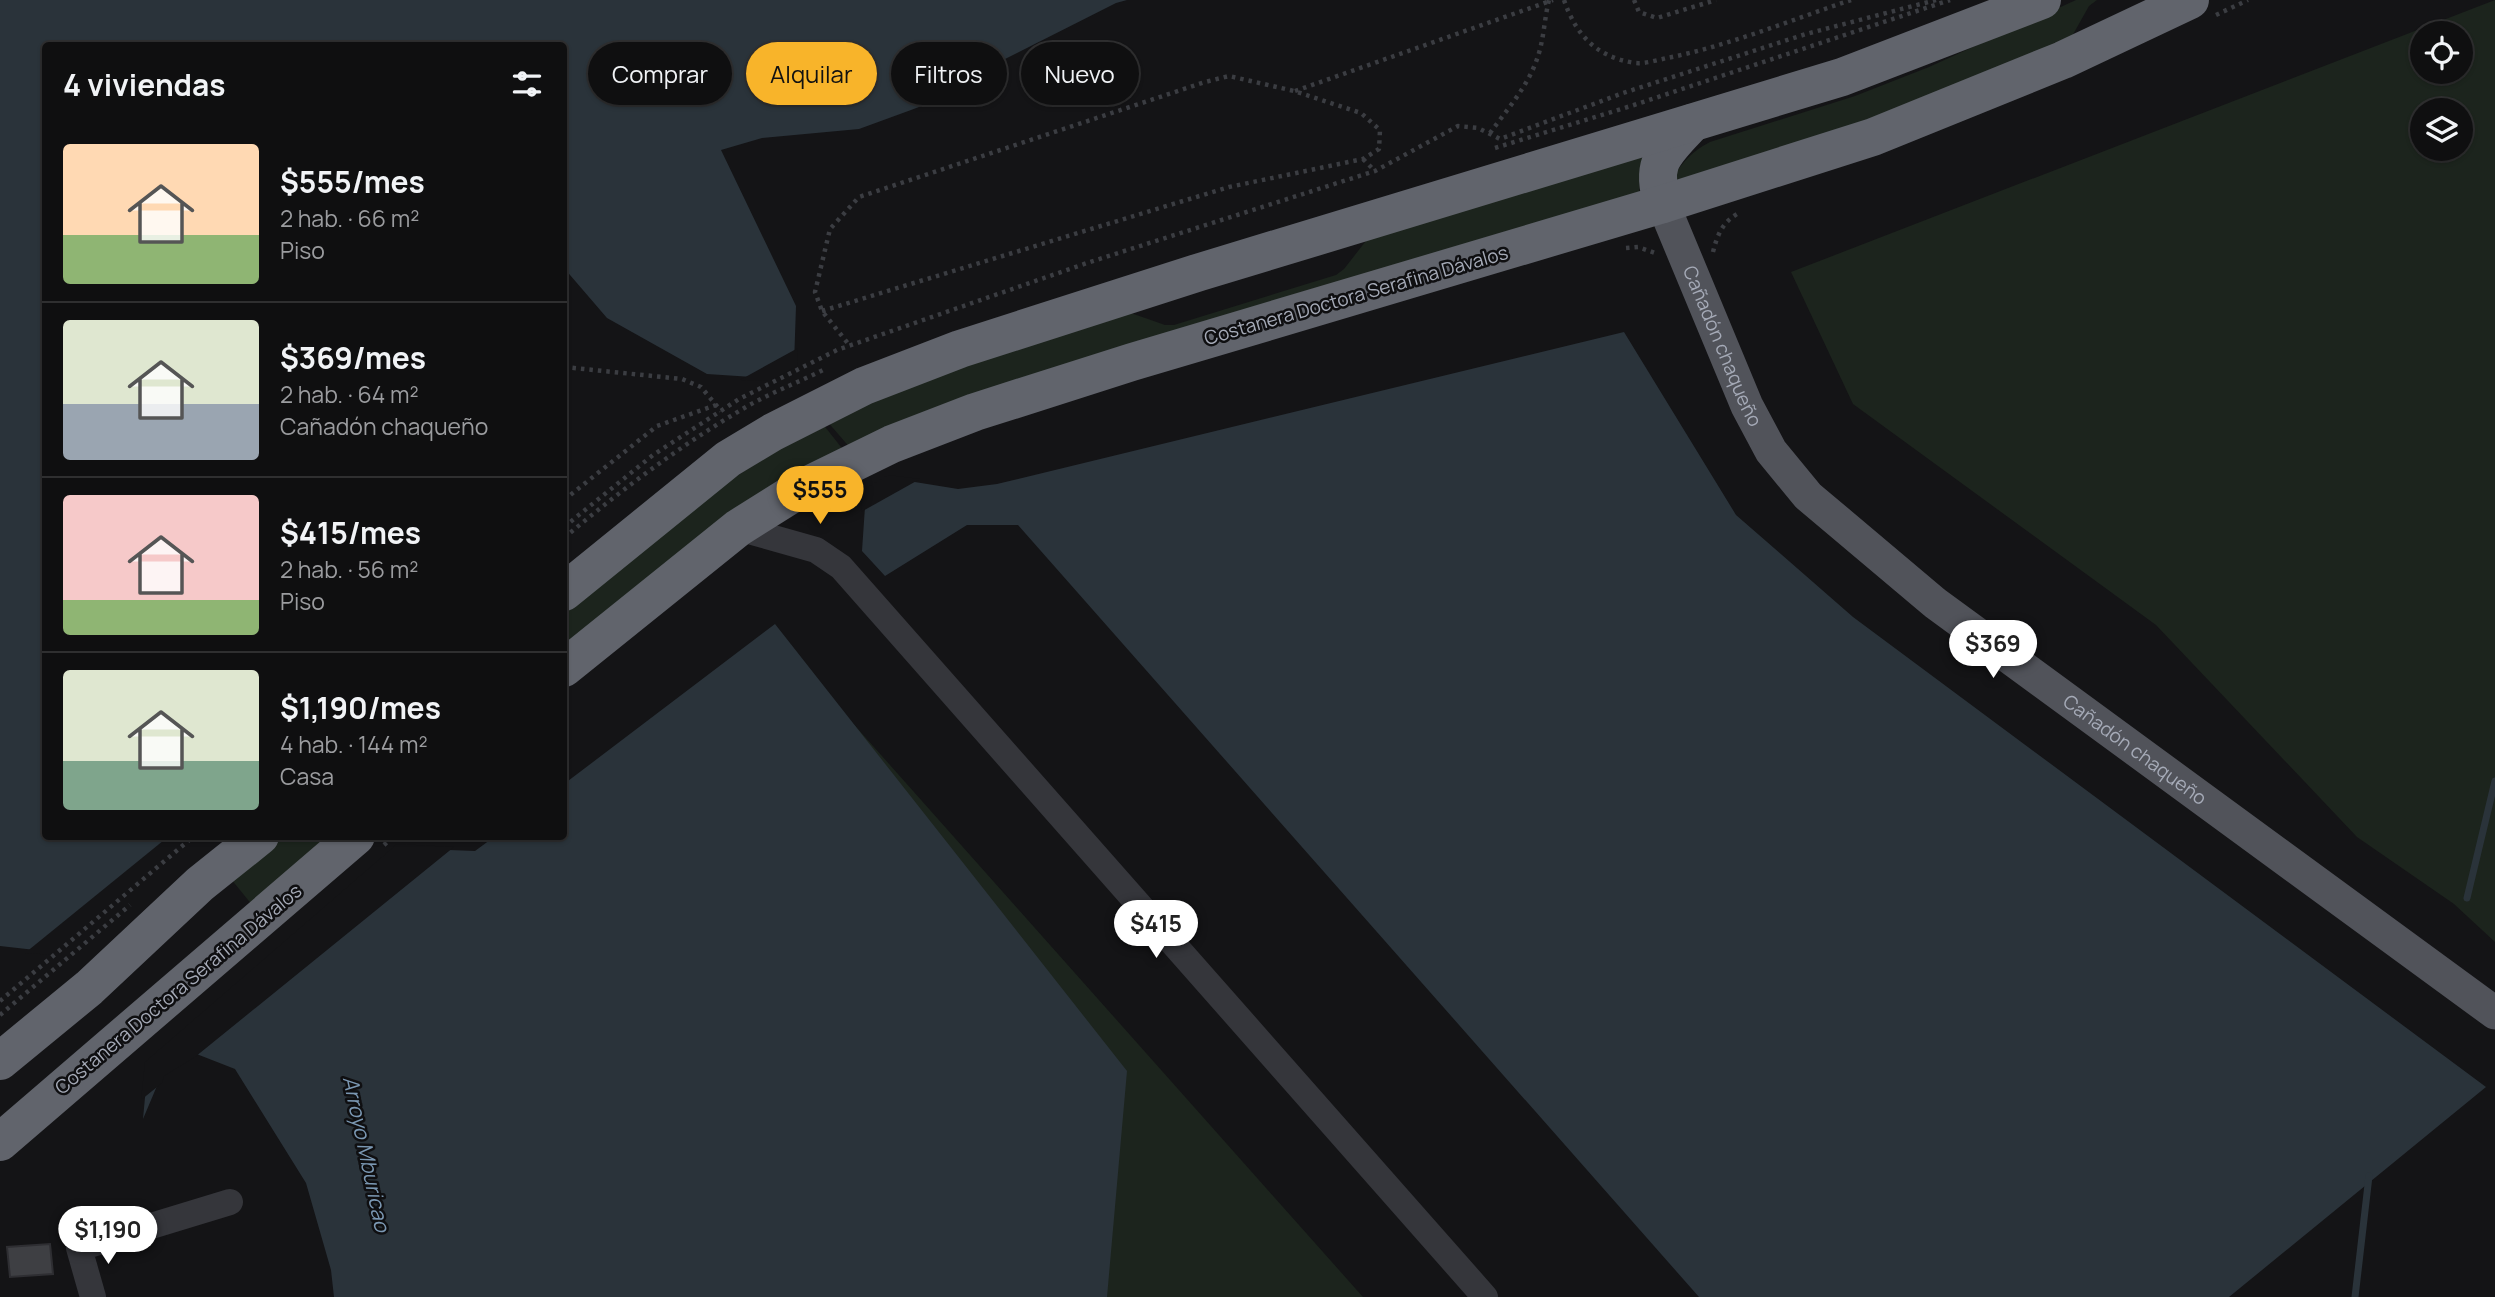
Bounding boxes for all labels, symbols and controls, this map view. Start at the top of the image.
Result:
map controls [2410,21,2473,161]
button: locate [2410,21,2473,84]
chip: Comprar [588,42,732,105]
chip: Alquilar [746,42,877,105]
chip: Filtros [891,42,1007,105]
chip: Nuevo [1021,42,1139,105]
text: 4 viviendas [63,64,225,105]
icon: filters [508,65,546,103]
button: layers [2410,98,2473,161]
text: $555/mes [280,161,425,202]
icon: home [119,172,203,256]
text: 2 hab. · 66 m² [280,202,419,234]
text: Piso [280,234,325,266]
street label: Costanera Doctora Serafina Dávalos [1201,239,1511,351]
street label: Cañadón chaqueño [1677,262,1769,431]
text: $369/mes [280,337,426,378]
icon: home [119,348,203,432]
text: 2 hab. · 64 m² [280,378,419,410]
text: Cañadón chaqueño [280,410,488,442]
pin: $555 [779,466,861,526]
text: $555 [793,473,847,505]
text: $415/mes [280,512,421,553]
icon: home [119,523,203,607]
text: 2 hab. · 56 m² [280,553,418,585]
text: Piso [280,585,325,617]
pin: $369 [1952,620,2034,680]
text: $369 [1965,627,2021,659]
text: $1,190/mes [280,687,441,728]
street label: Cañadón chaqueño [2058,688,2212,811]
icon: home [119,698,203,782]
text: 4 hab. · 144 m² [280,728,428,760]
text: Casa [280,760,334,792]
street label: Costanera Doctora Serafina Dávalos [49,878,307,1100]
pin: $415 [1115,900,1197,960]
text: $415 [1130,907,1182,939]
water label: Arroyo Mburicao [337,1074,397,1236]
pin: $1,190 [51,1206,165,1266]
text: $1,190 [74,1213,142,1245]

